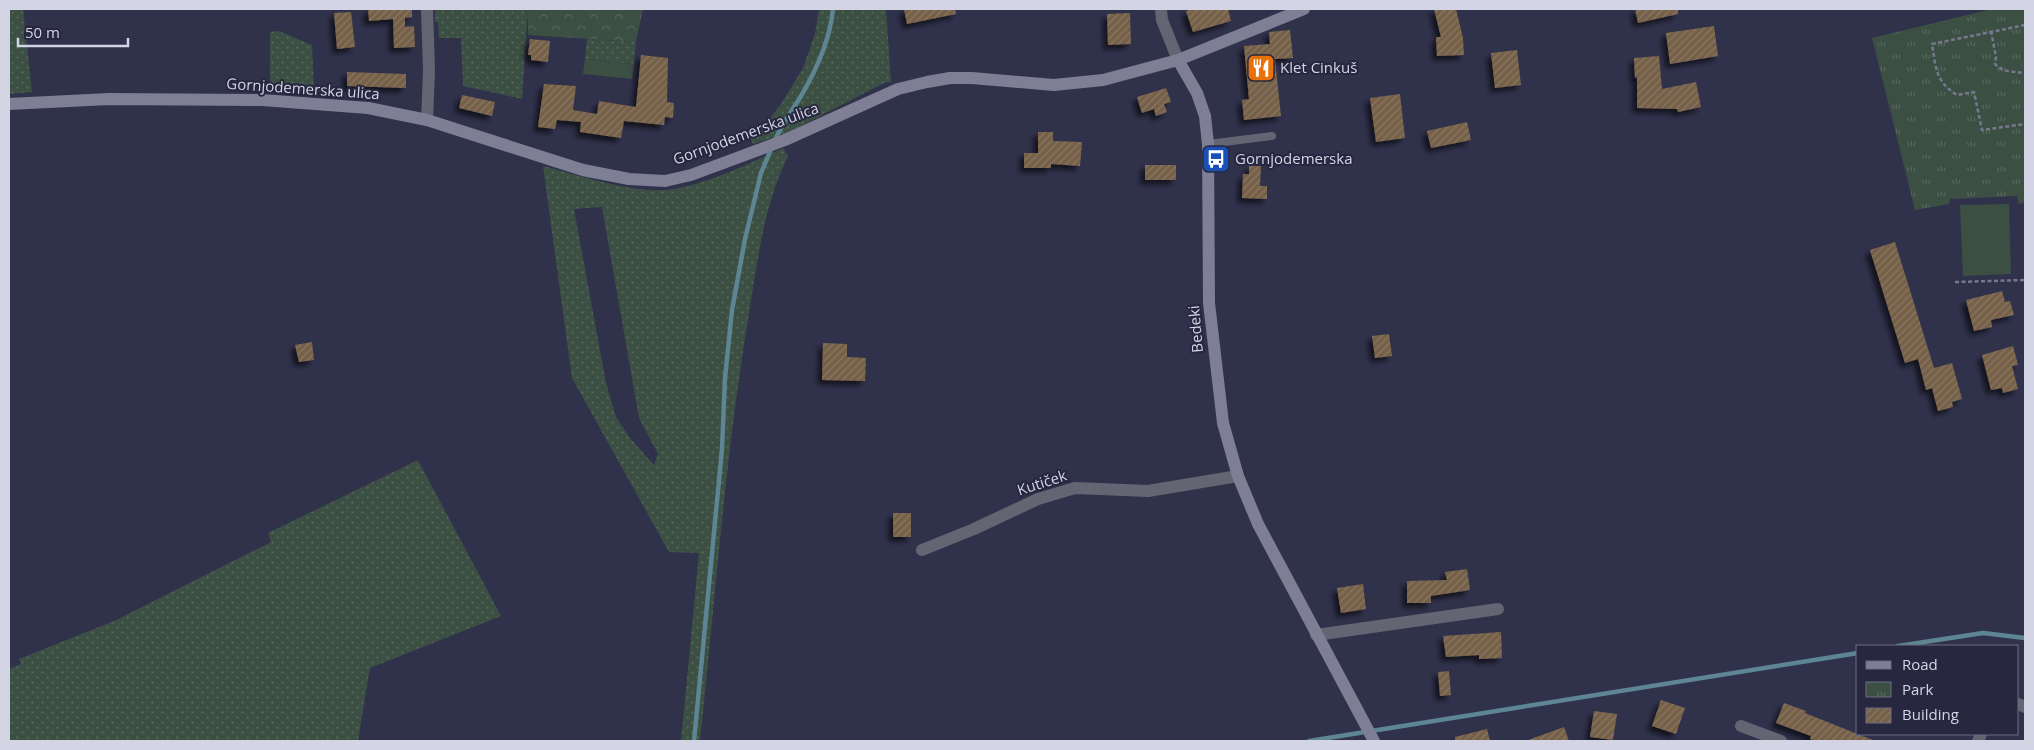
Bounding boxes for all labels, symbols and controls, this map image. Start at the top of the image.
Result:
scale bar [18,15,128,47]
text: 50 m [25,22,60,42]
restaurant icon: Klet Cinkuš [1246,53,1276,83]
place label: Klet Cinkuš [1280,57,1357,77]
street label: Gornjodemerska ulica [226,73,380,103]
street label: Gornjodemerska ulica [670,97,821,169]
bus stop icon: Gornjodemerska [1201,144,1231,174]
place label: Gornjodemerska [1235,148,1352,168]
street label: Bedeki [1183,305,1207,354]
street label: Kutiček [1014,465,1069,499]
legend [1856,645,2019,735]
text: Road [1902,654,1938,674]
text: Park [1902,679,1933,699]
text: Building [1902,704,1959,724]

